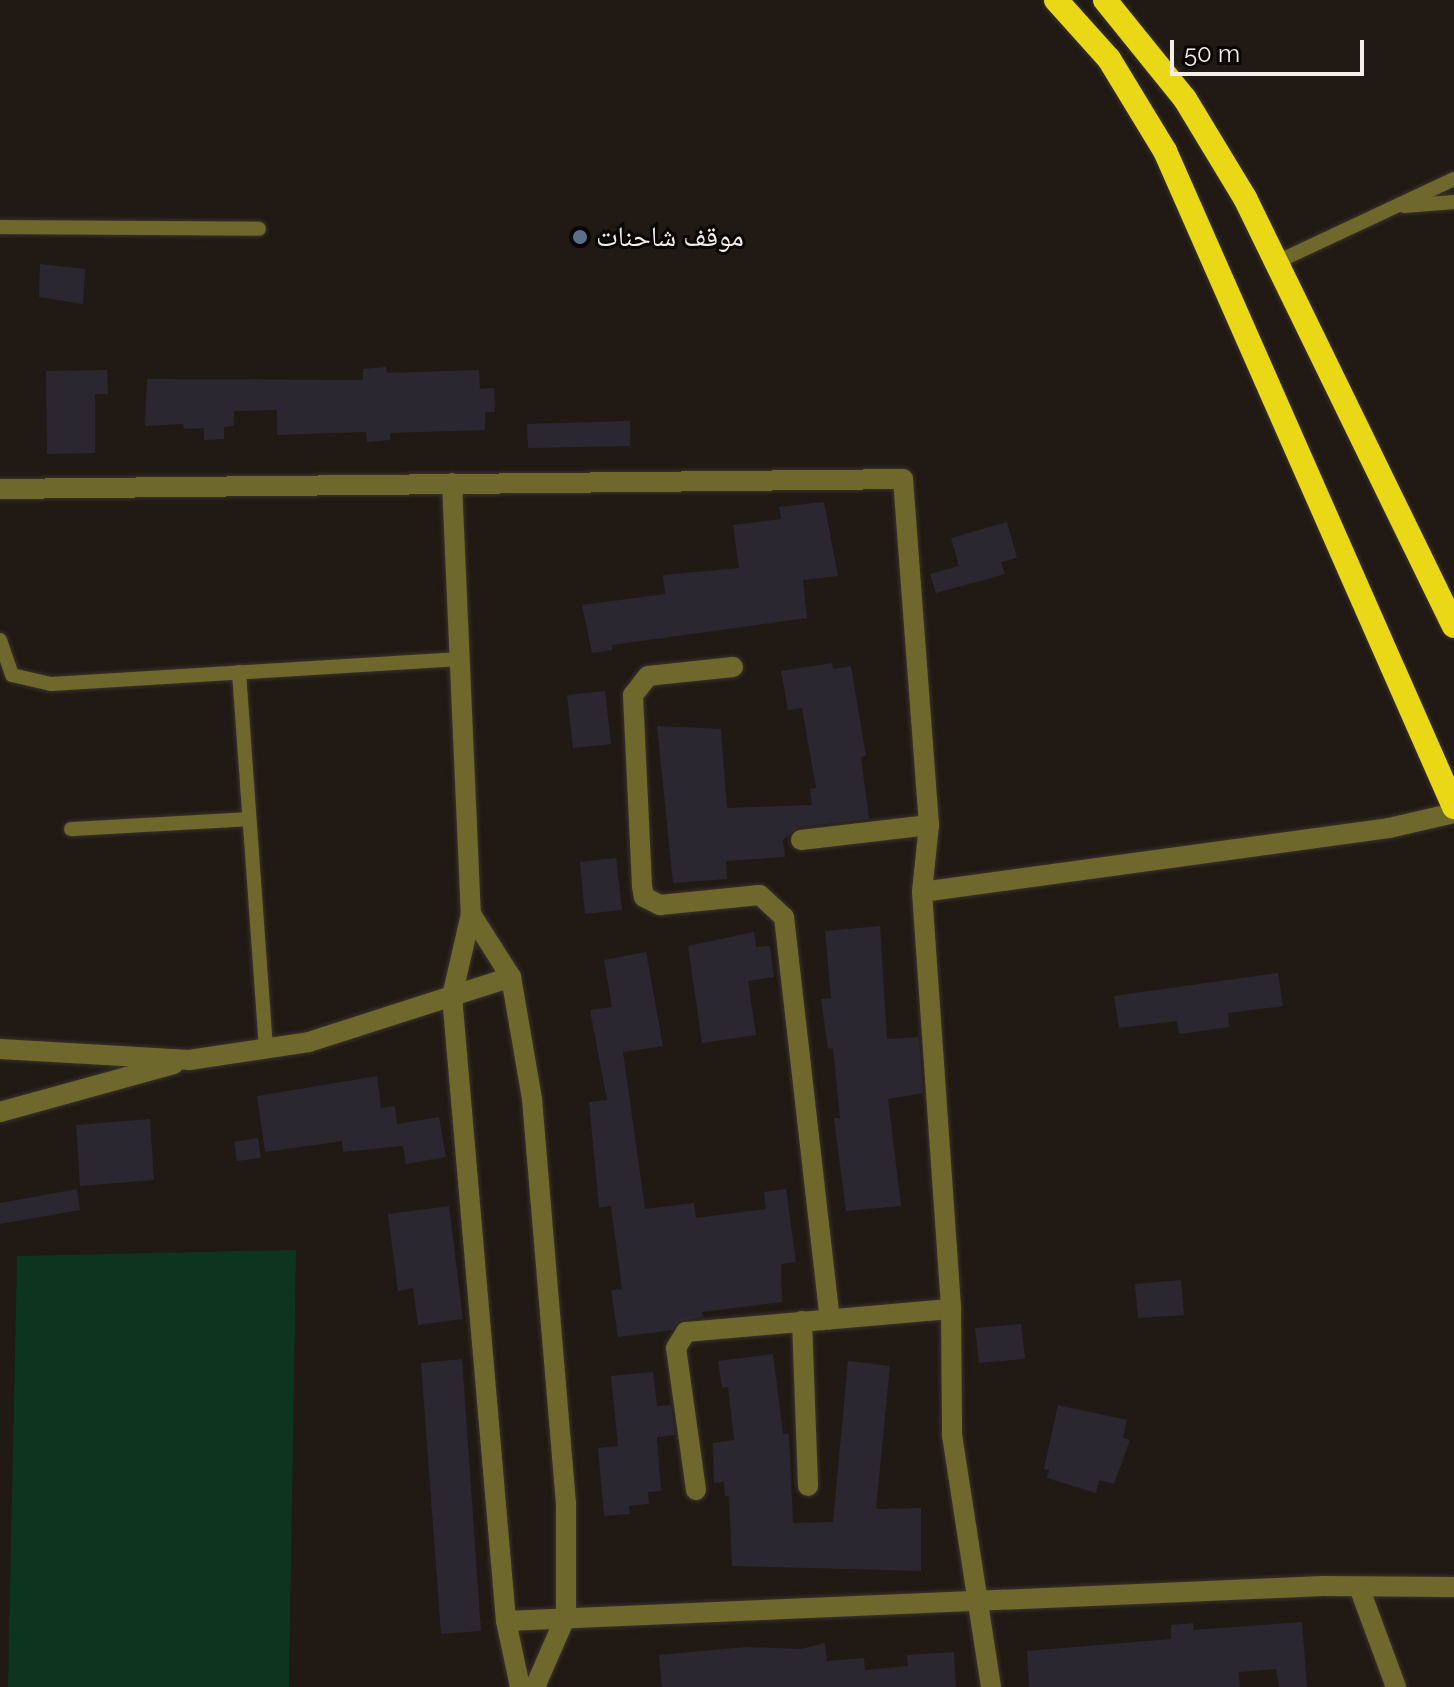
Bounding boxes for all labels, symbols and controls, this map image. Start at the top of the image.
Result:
scale bar [1174,24,1368,74]
text: 50 m [1184,39,1240,68]
place label: موقف شاحنات [596,220,744,254]
marker: موقف شاحنات [571,228,589,246]

